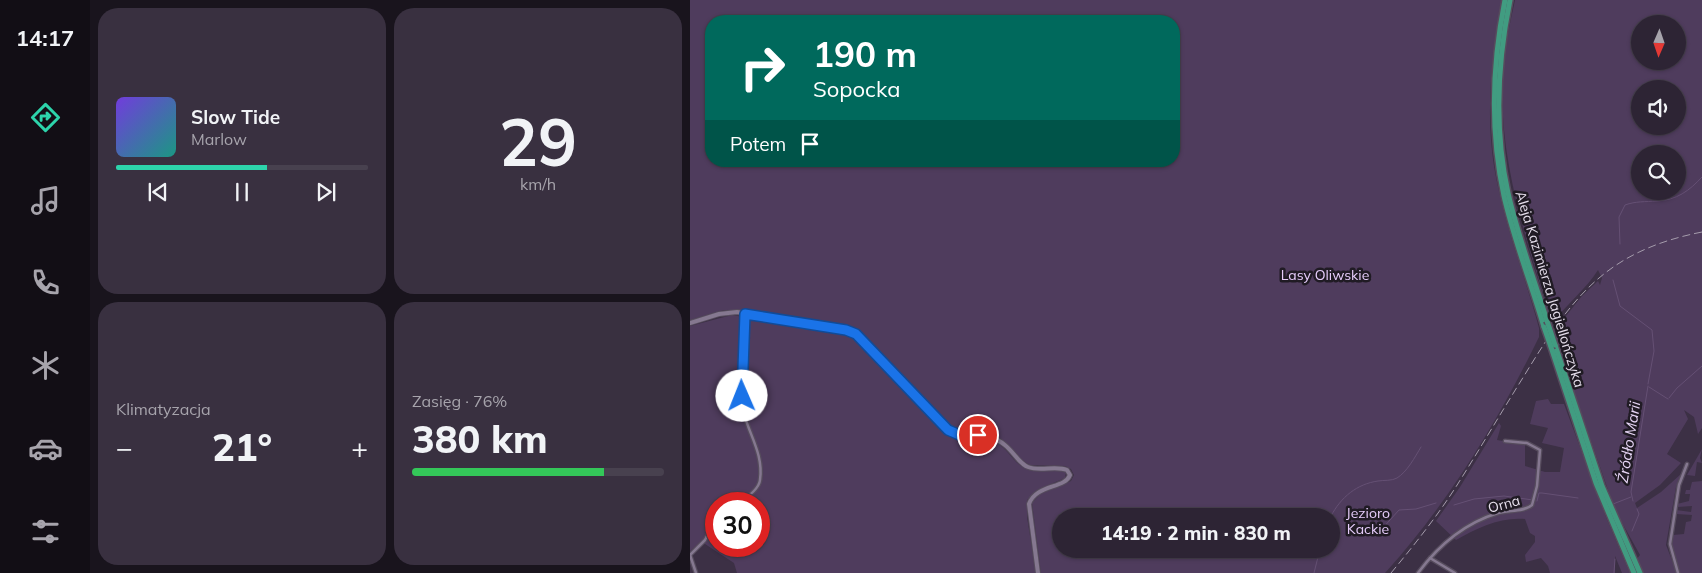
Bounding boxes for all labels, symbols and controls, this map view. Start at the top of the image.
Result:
north arrow [1631,15,1686,70]
map controls [1631,15,1686,200]
text: 14:17 [16,24,74,52]
text: 190 m [813,32,917,76]
icon: right [730,35,795,100]
text: Sopocka [813,75,900,103]
button: sound [1631,80,1686,135]
icon: directions [28,100,63,135]
text: 29 [499,101,577,182]
text: Slow Tide [191,105,280,129]
text: Marlow [191,129,247,149]
icon: arrive [796,130,824,158]
text: Potem [730,132,786,156]
button: search [1631,145,1686,200]
text: km/h [520,174,556,194]
icon: previous [144,178,172,206]
icon: pause [228,178,256,206]
icon: next [312,178,340,206]
icon: music [28,183,63,218]
street label: Aleja Kazimierza Jagiellończyka [1512,189,1588,389]
icon: phone [28,265,63,300]
park label: Lasy Oliwskie [1281,266,1369,284]
icon: climate [28,348,63,383]
position arrow [715,369,767,421]
text: Zasięg · 76% [412,391,507,411]
text: Klimatyzacja [116,399,211,419]
water label: Źródło Marii [1613,399,1644,484]
pin [957,414,999,456]
text: 380 km [412,415,548,463]
icon: arrive [964,421,992,449]
text: 21° [212,423,272,471]
text: − [116,430,133,465]
text: + [351,430,368,465]
icon: car [28,431,63,466]
street label: Orna [1486,491,1522,517]
speed limit sign: 30 [705,492,770,557]
park label: Jezioro Kackie [1346,504,1390,538]
icon: filters [28,514,63,549]
text: 14:19 · 2 min · 830 m [1101,521,1291,545]

